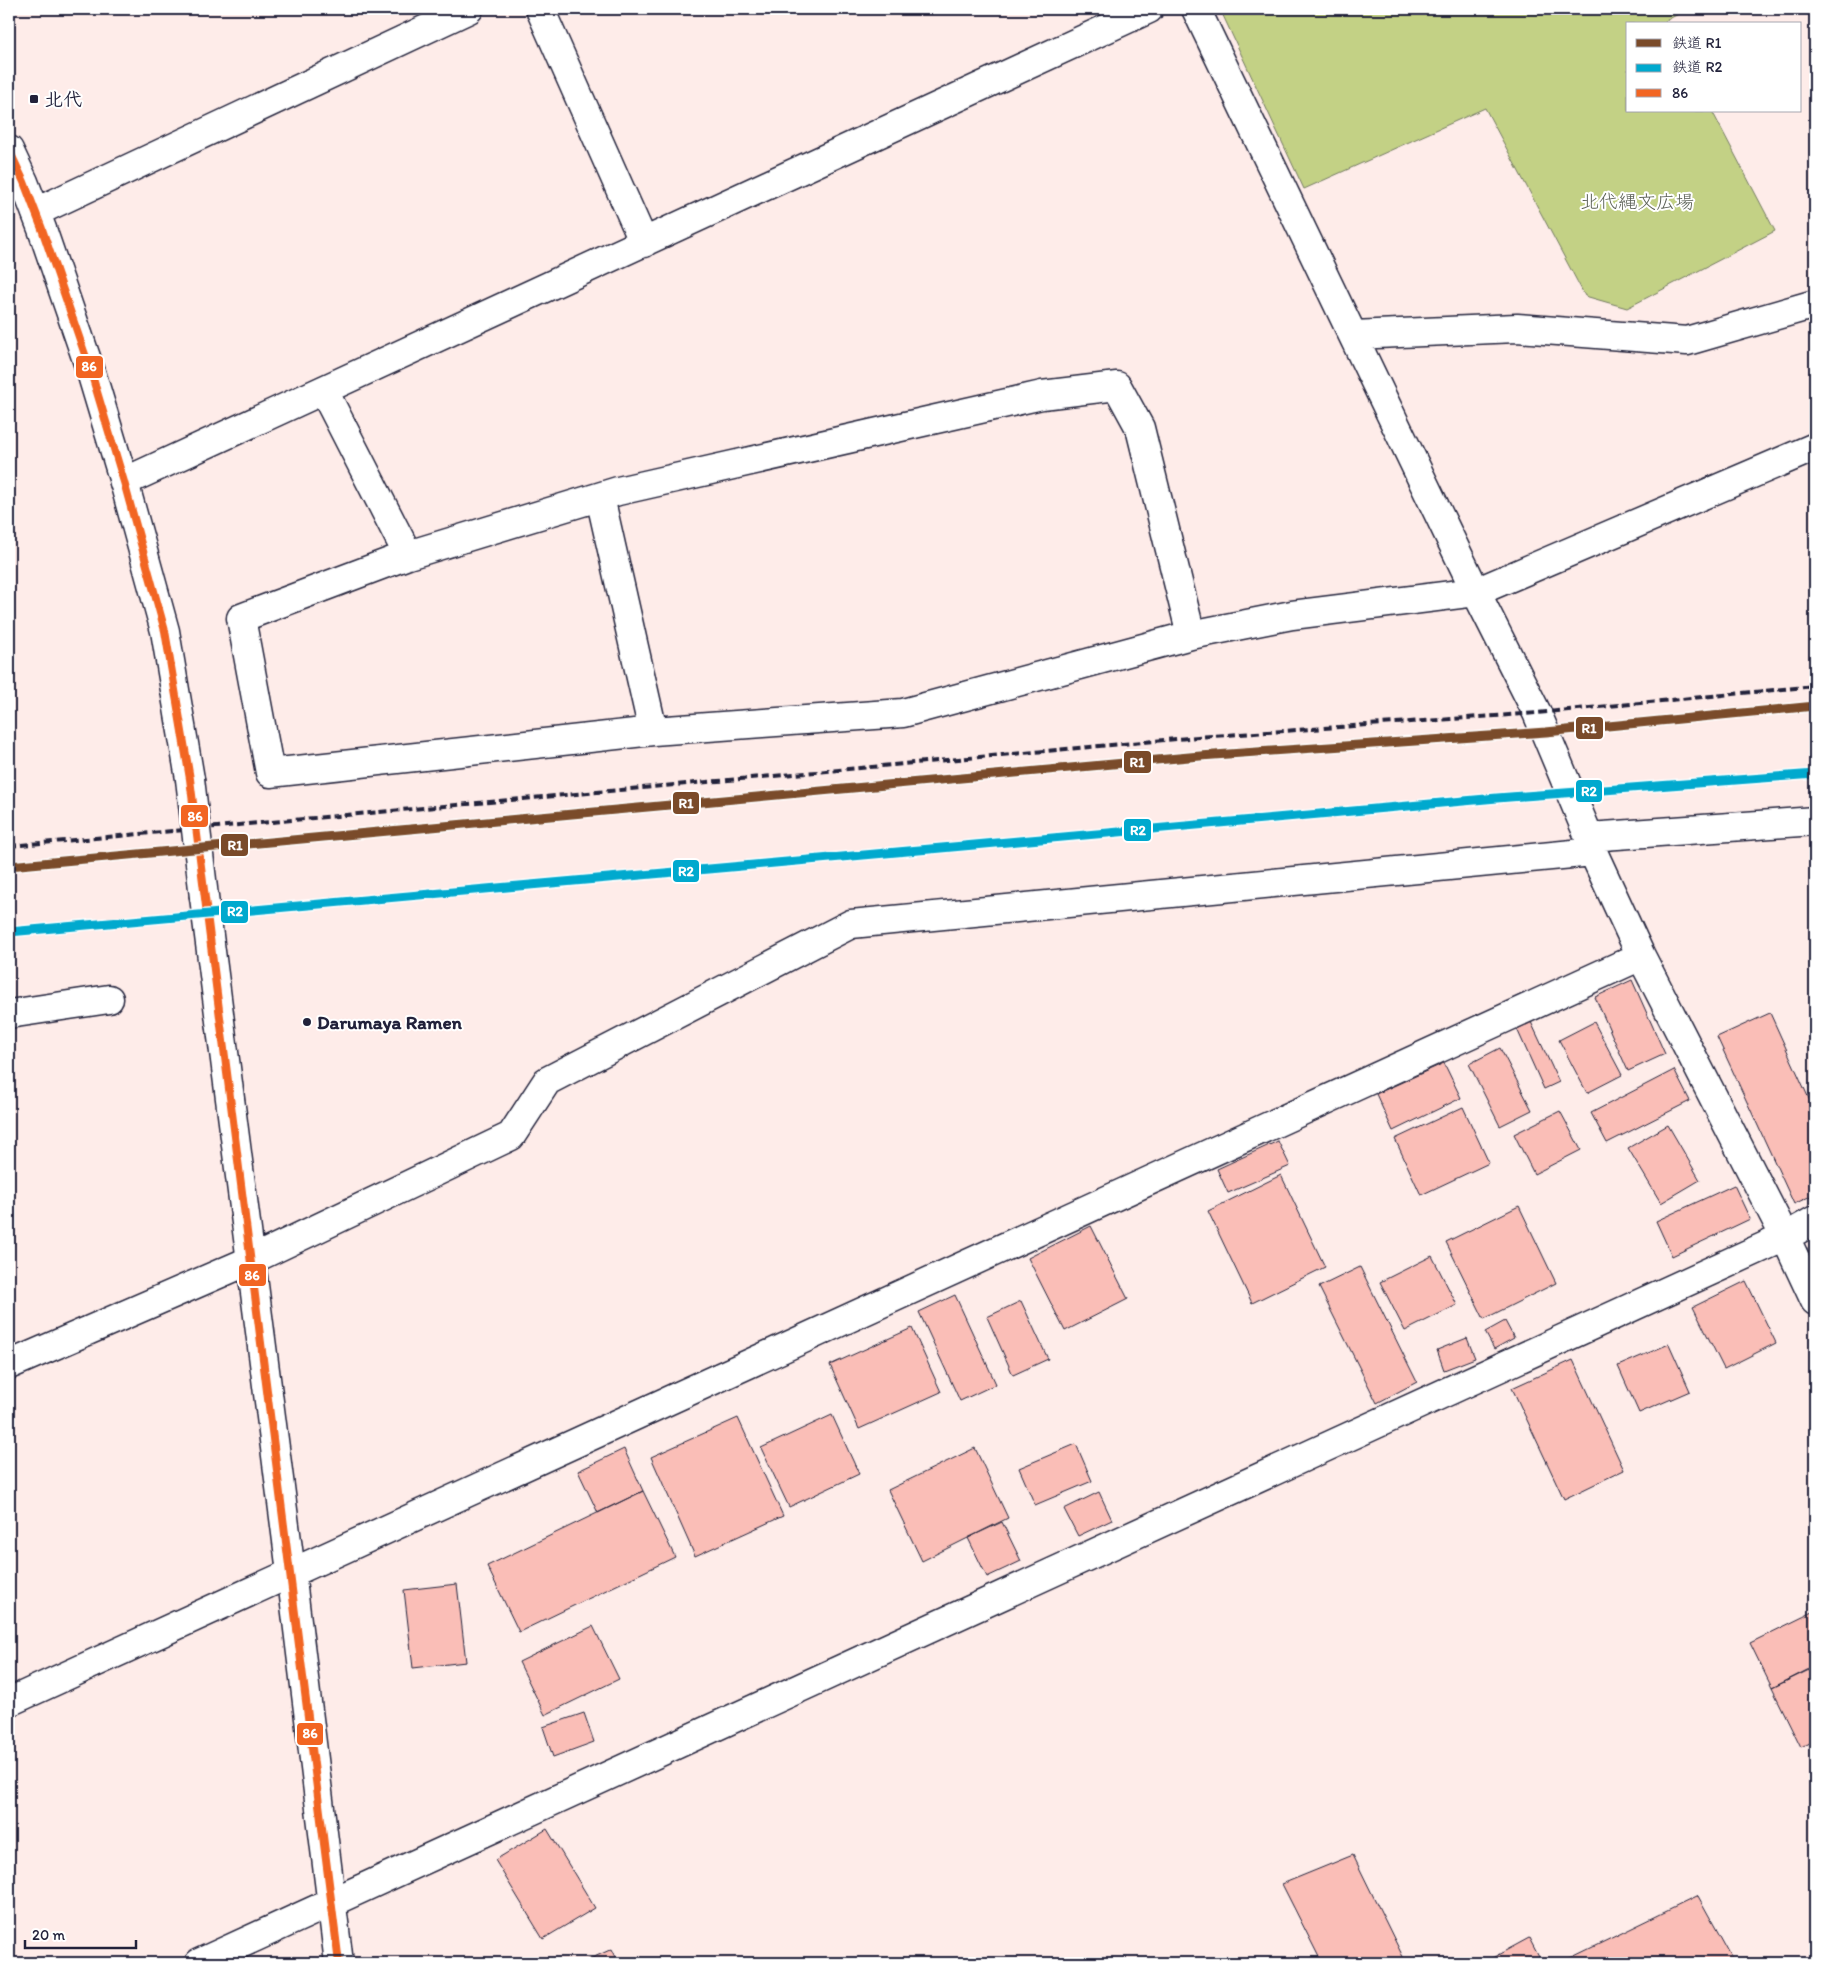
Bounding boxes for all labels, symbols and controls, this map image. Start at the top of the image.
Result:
legend [1626,22,1802,112]
text: 鉄道 R1 [1672,34,1721,52]
text: 鉄道 R2 [1672,58,1722,76]
text: 86 [1672,84,1688,102]
place label: 北代 [44,88,82,111]
marker: 北代 [28,93,40,105]
park label: 北代縄文広場 [1580,190,1694,213]
line badge: 86 [75,355,104,379]
text: 86 [81,358,97,375]
line badge: R1 [1575,716,1604,740]
text: R1 [1582,720,1597,737]
line badge: R1 [1123,750,1152,774]
text: R1 [1130,754,1145,771]
line badge: R2 [1575,779,1603,803]
text: R2 [1581,783,1598,800]
line badge: R1 [672,791,700,815]
text: R1 [679,795,694,812]
line badge: 86 [180,804,209,828]
text: 86 [187,808,203,825]
line badge: R2 [1123,818,1152,842]
text: R2 [1130,822,1147,839]
line badge: R1 [220,833,249,857]
text: R1 [228,837,243,854]
line badge: R2 [672,859,700,883]
text: R2 [678,863,695,880]
line badge: R2 [220,900,249,924]
text: R2 [227,903,244,920]
place label: Darumaya Ramen [317,1011,463,1034]
marker: Darumaya Ramen [301,1016,313,1028]
line badge: 86 [238,1263,267,1287]
text: 86 [244,1267,260,1284]
line badge: 86 [296,1722,324,1746]
text: 86 [302,1725,318,1742]
scale bar [25,1917,136,1949]
text: 20 m [32,1926,66,1944]

